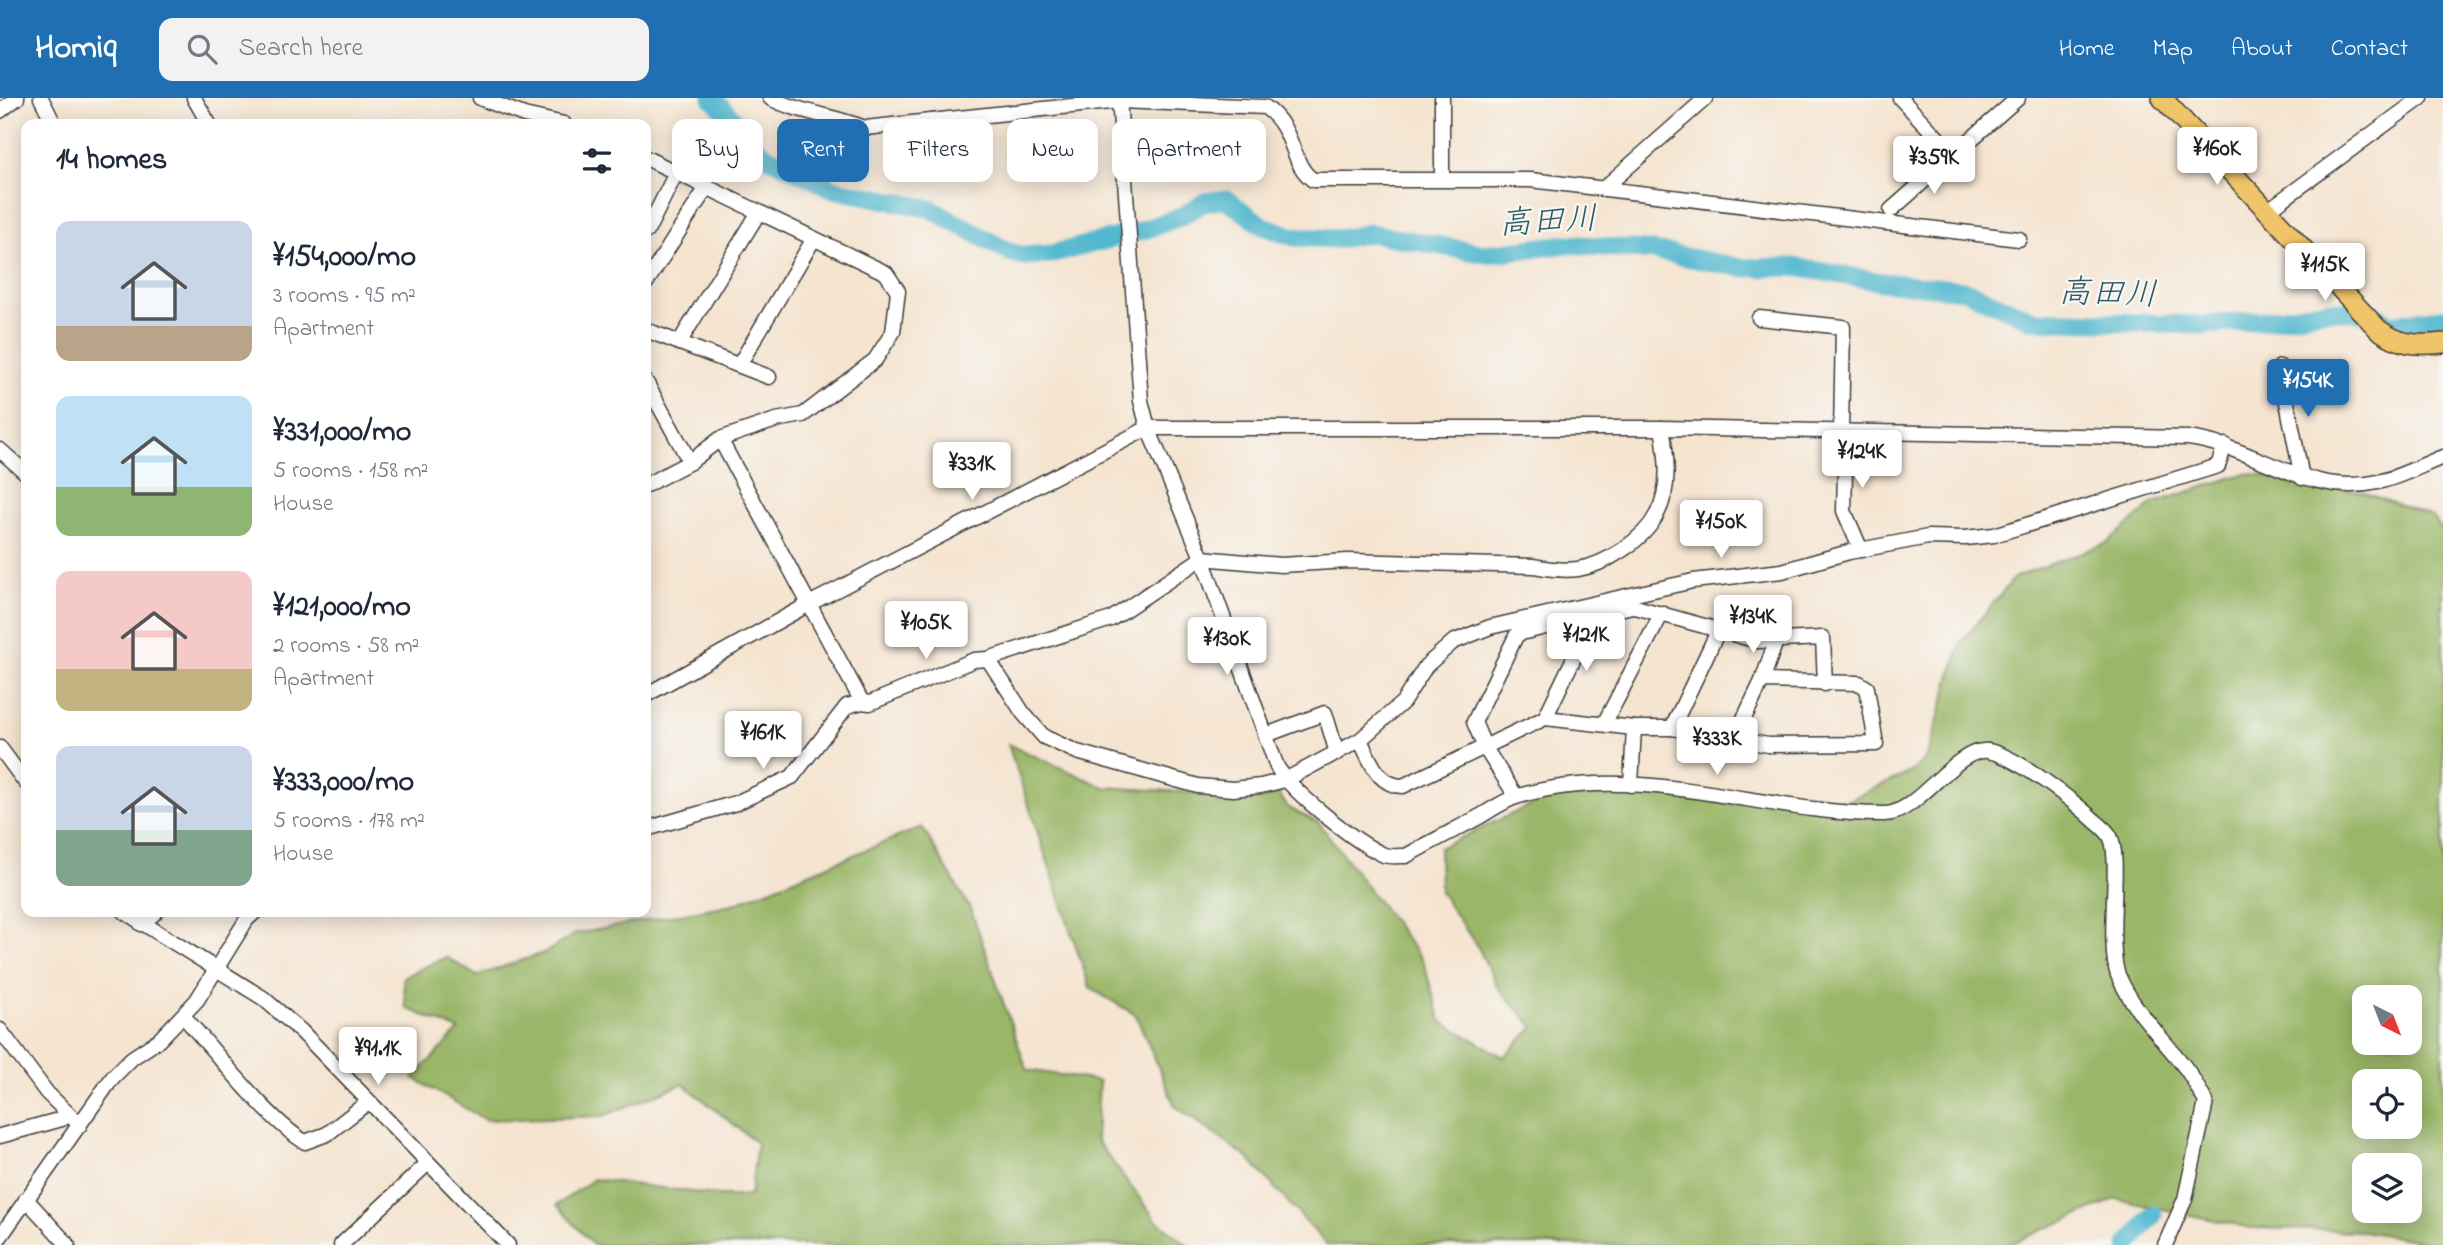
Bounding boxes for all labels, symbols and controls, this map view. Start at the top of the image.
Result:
search box [159,18,649,81]
text: Homiq [35,25,117,73]
icon: search [183,30,221,68]
text: Search here [239,30,363,68]
text: Home [2059,32,2115,67]
text: Map [2153,32,2193,67]
text: About [2231,32,2293,67]
text: Contact [2331,32,2408,67]
chip: Buy [672,119,763,182]
chip: Rent [777,119,869,182]
chip: Filters [883,119,993,182]
chip: New [1007,119,1098,182]
chip: Apartment [1112,119,1266,182]
pin: ¥160K [2168,127,2266,187]
text: ¥160K [2193,133,2241,166]
pin: ¥359K [1885,136,1983,196]
text: 14 homes [56,139,167,183]
icon: filters [578,142,616,180]
text: ¥359K [1909,142,1959,175]
water label: 高田川 [1498,196,1599,250]
text: ¥154,000/mo [273,236,416,280]
pin: ¥115K [2276,244,2374,303]
icon: home [112,249,196,333]
text: ¥115K [2301,249,2349,282]
water label: 高田川 [2058,269,2158,321]
text: 3 rooms · 95 m² [273,280,416,313]
text: Apartment [273,313,374,346]
pin: ¥154K [2259,360,2357,419]
text: ¥154K [2283,365,2333,398]
text: ¥331,000/mo [273,411,411,455]
icon: home [112,424,196,508]
pin: ¥124K [1813,430,1911,490]
text: ¥124K [1838,436,1886,469]
pin: ¥331K [923,442,1021,502]
text: ¥331K [949,448,995,481]
text: 5 rooms · 158 m² [273,455,428,488]
text: House [273,488,333,521]
pin: ¥150K [1672,500,1770,560]
text: ¥150K [1696,506,1746,539]
text: ¥121,000/mo [273,586,411,630]
pin: ¥134K [1704,596,1802,655]
icon: home [112,599,196,683]
text: ¥134K [1730,601,1776,634]
pin: ¥105K [877,602,975,661]
text: ¥105K [901,607,951,640]
pin: ¥121K [1537,614,1635,673]
pin: ¥130K [1178,618,1276,677]
text: ¥121K [1563,619,1609,652]
text: ¥130K [1204,623,1250,656]
text: 2 rooms · 58 m² [273,630,419,663]
text: Apartment [273,663,374,696]
pin: ¥161K [714,712,812,771]
text: ¥161K [741,717,785,750]
pin: ¥333K [1668,718,1766,777]
text: ¥333K [1693,723,1741,756]
text: ¥333,000/mo [273,761,414,805]
icon: home [112,774,196,858]
text: 5 rooms · 178 m² [273,805,425,838]
text: House [273,838,333,871]
north arrow [2352,985,2422,1055]
map controls [2352,985,2422,1223]
pin: ¥91.1K [321,1028,435,1087]
text: ¥91.1K [355,1033,401,1066]
button: locate [2352,1069,2422,1139]
button: layers [2352,1153,2422,1223]

